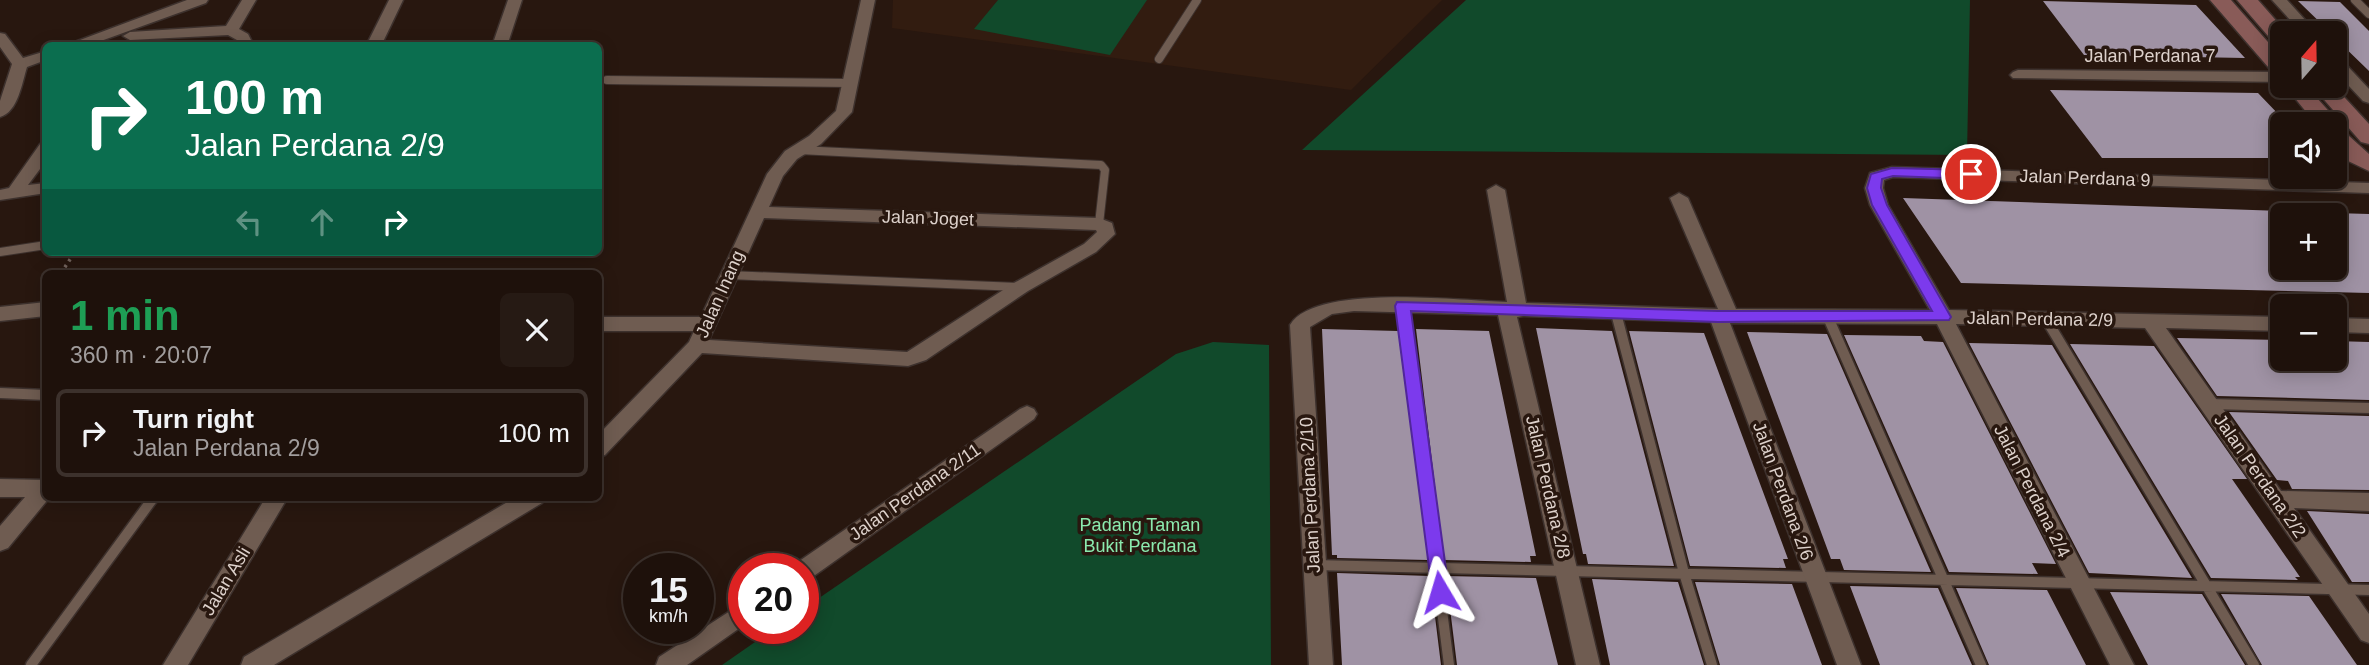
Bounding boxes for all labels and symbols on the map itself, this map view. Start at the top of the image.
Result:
north arrow [2270,21,2347,98]
street label: Jalan Perdana 7 [2084,46,2216,66]
pin [1941,144,2001,204]
street label: Jalan Perdana 9 [2019,166,2151,190]
street label: Jalan Joget [882,206,974,230]
street label: Jalan Inang [692,247,748,341]
street label: Jalan Perdana 2/9 [1967,308,2113,330]
street label: Jalan Perdana 2/2 [2210,410,2310,542]
street label: Jalan Perdana 2/8 [1522,414,1574,560]
street label: Jalan Perdana 2/10 [1296,417,1324,573]
street label: Jalan Perdana 2/6 [1749,419,1817,563]
street label: Jalan Perdana 2/4 [1990,421,2074,561]
street label: Jalan Perdana 2/11 [846,439,984,545]
park label: Padang Taman Bukit Perdana [1080,515,1200,556]
street label: Jalan Asli [198,543,254,619]
speed limit sign: 20 [728,553,819,644]
position arrow [1403,555,1477,629]

